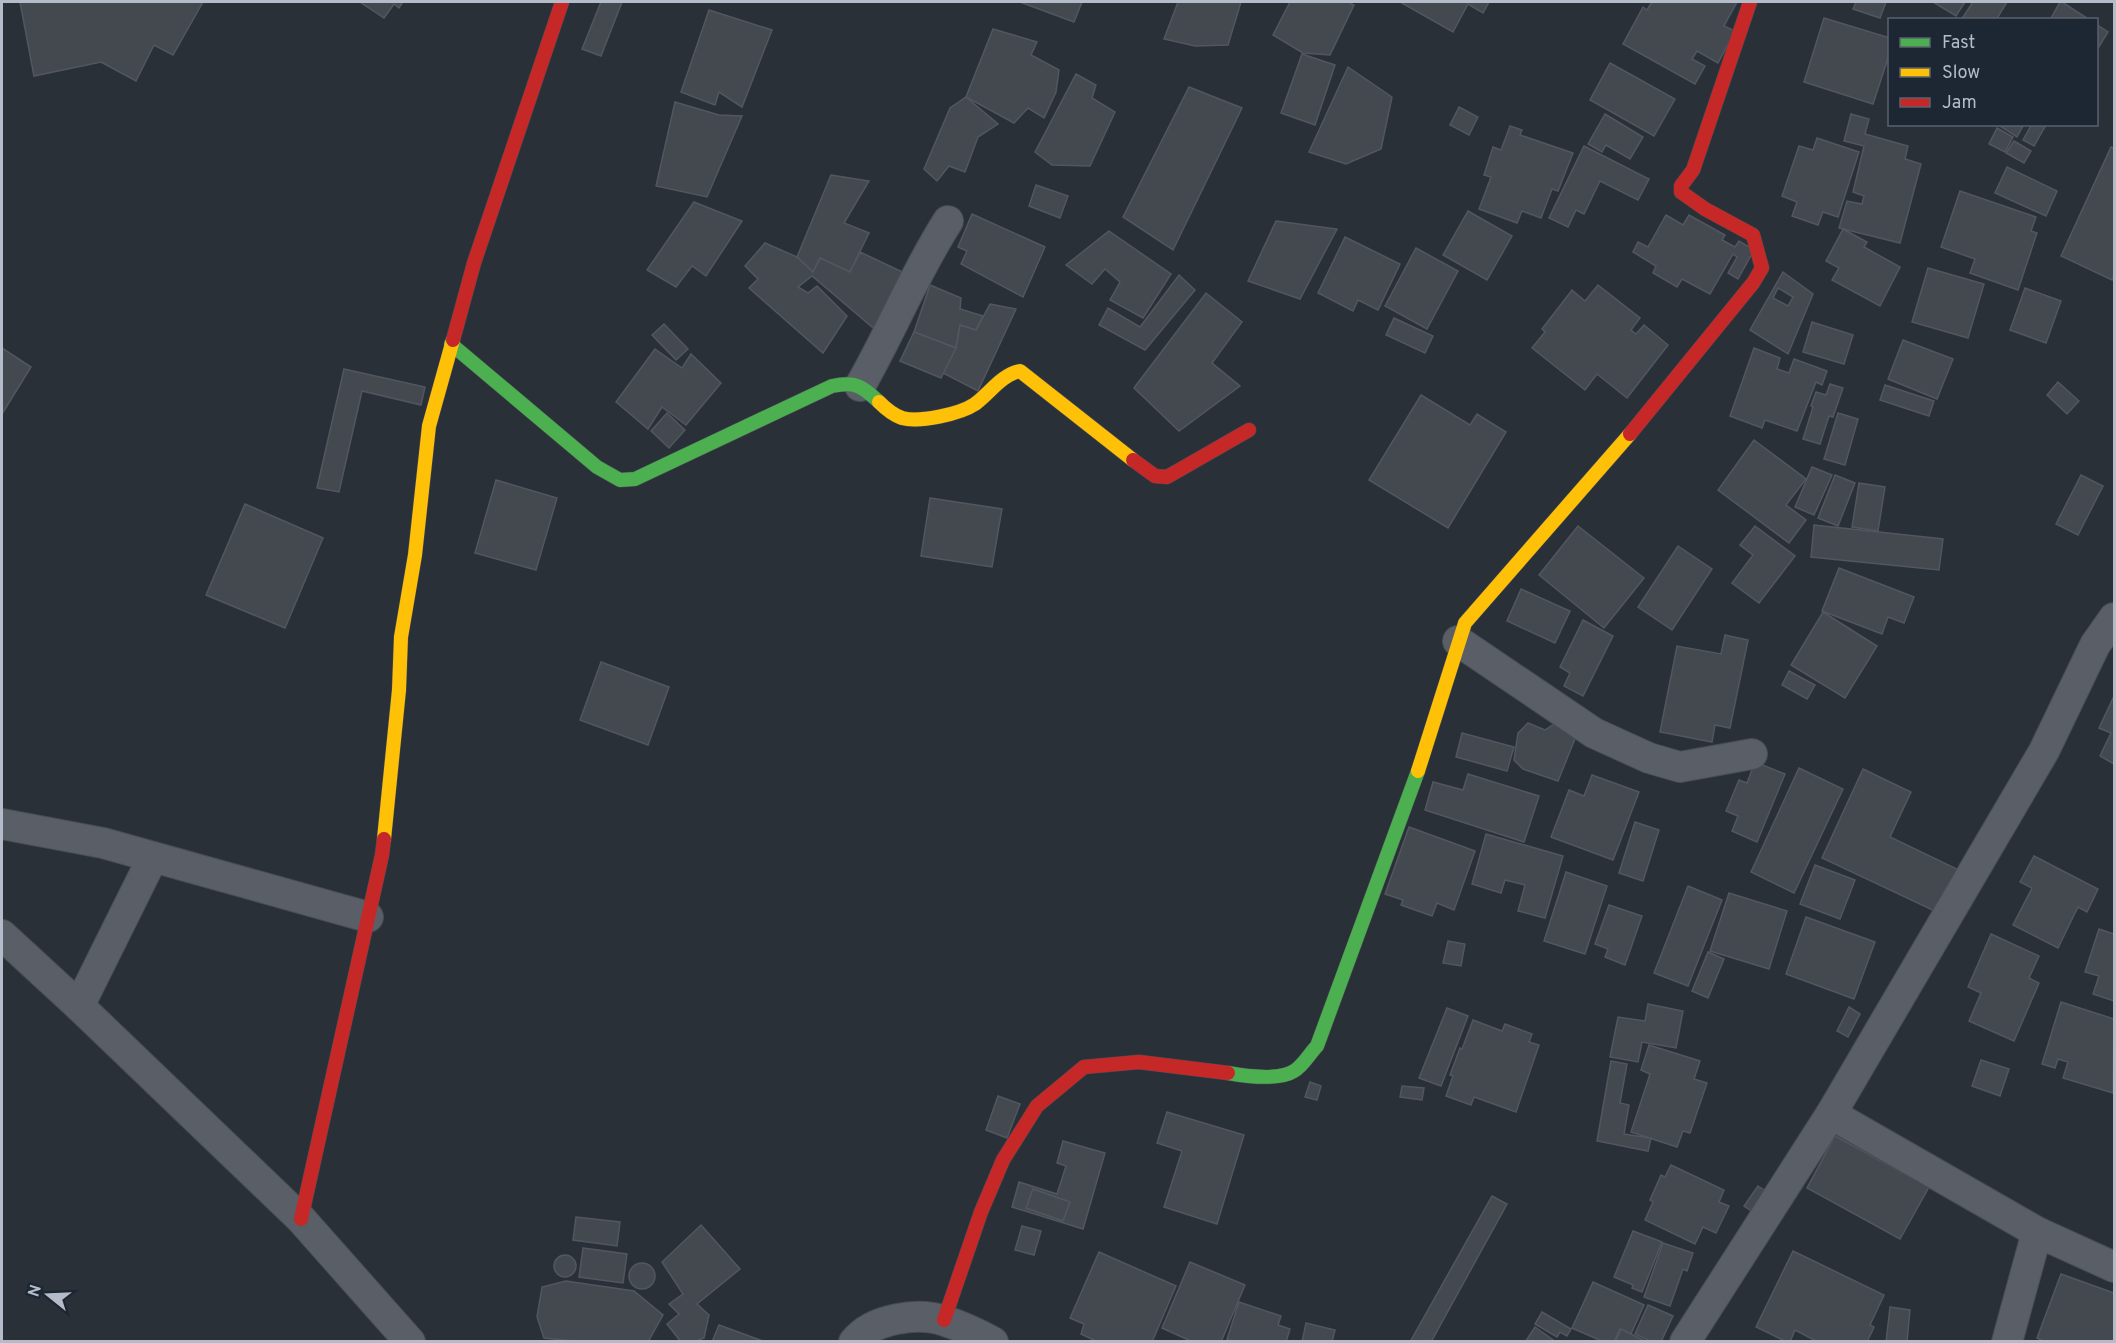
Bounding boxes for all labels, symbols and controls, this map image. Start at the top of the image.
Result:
legend [1888,18,2098,126]
text: Fast [1942,32,1975,55]
text: Slow [1942,62,1980,85]
text: Jam [1942,92,1977,115]
north arrow [18,1265,78,1325]
text: N [24,1282,47,1300]

